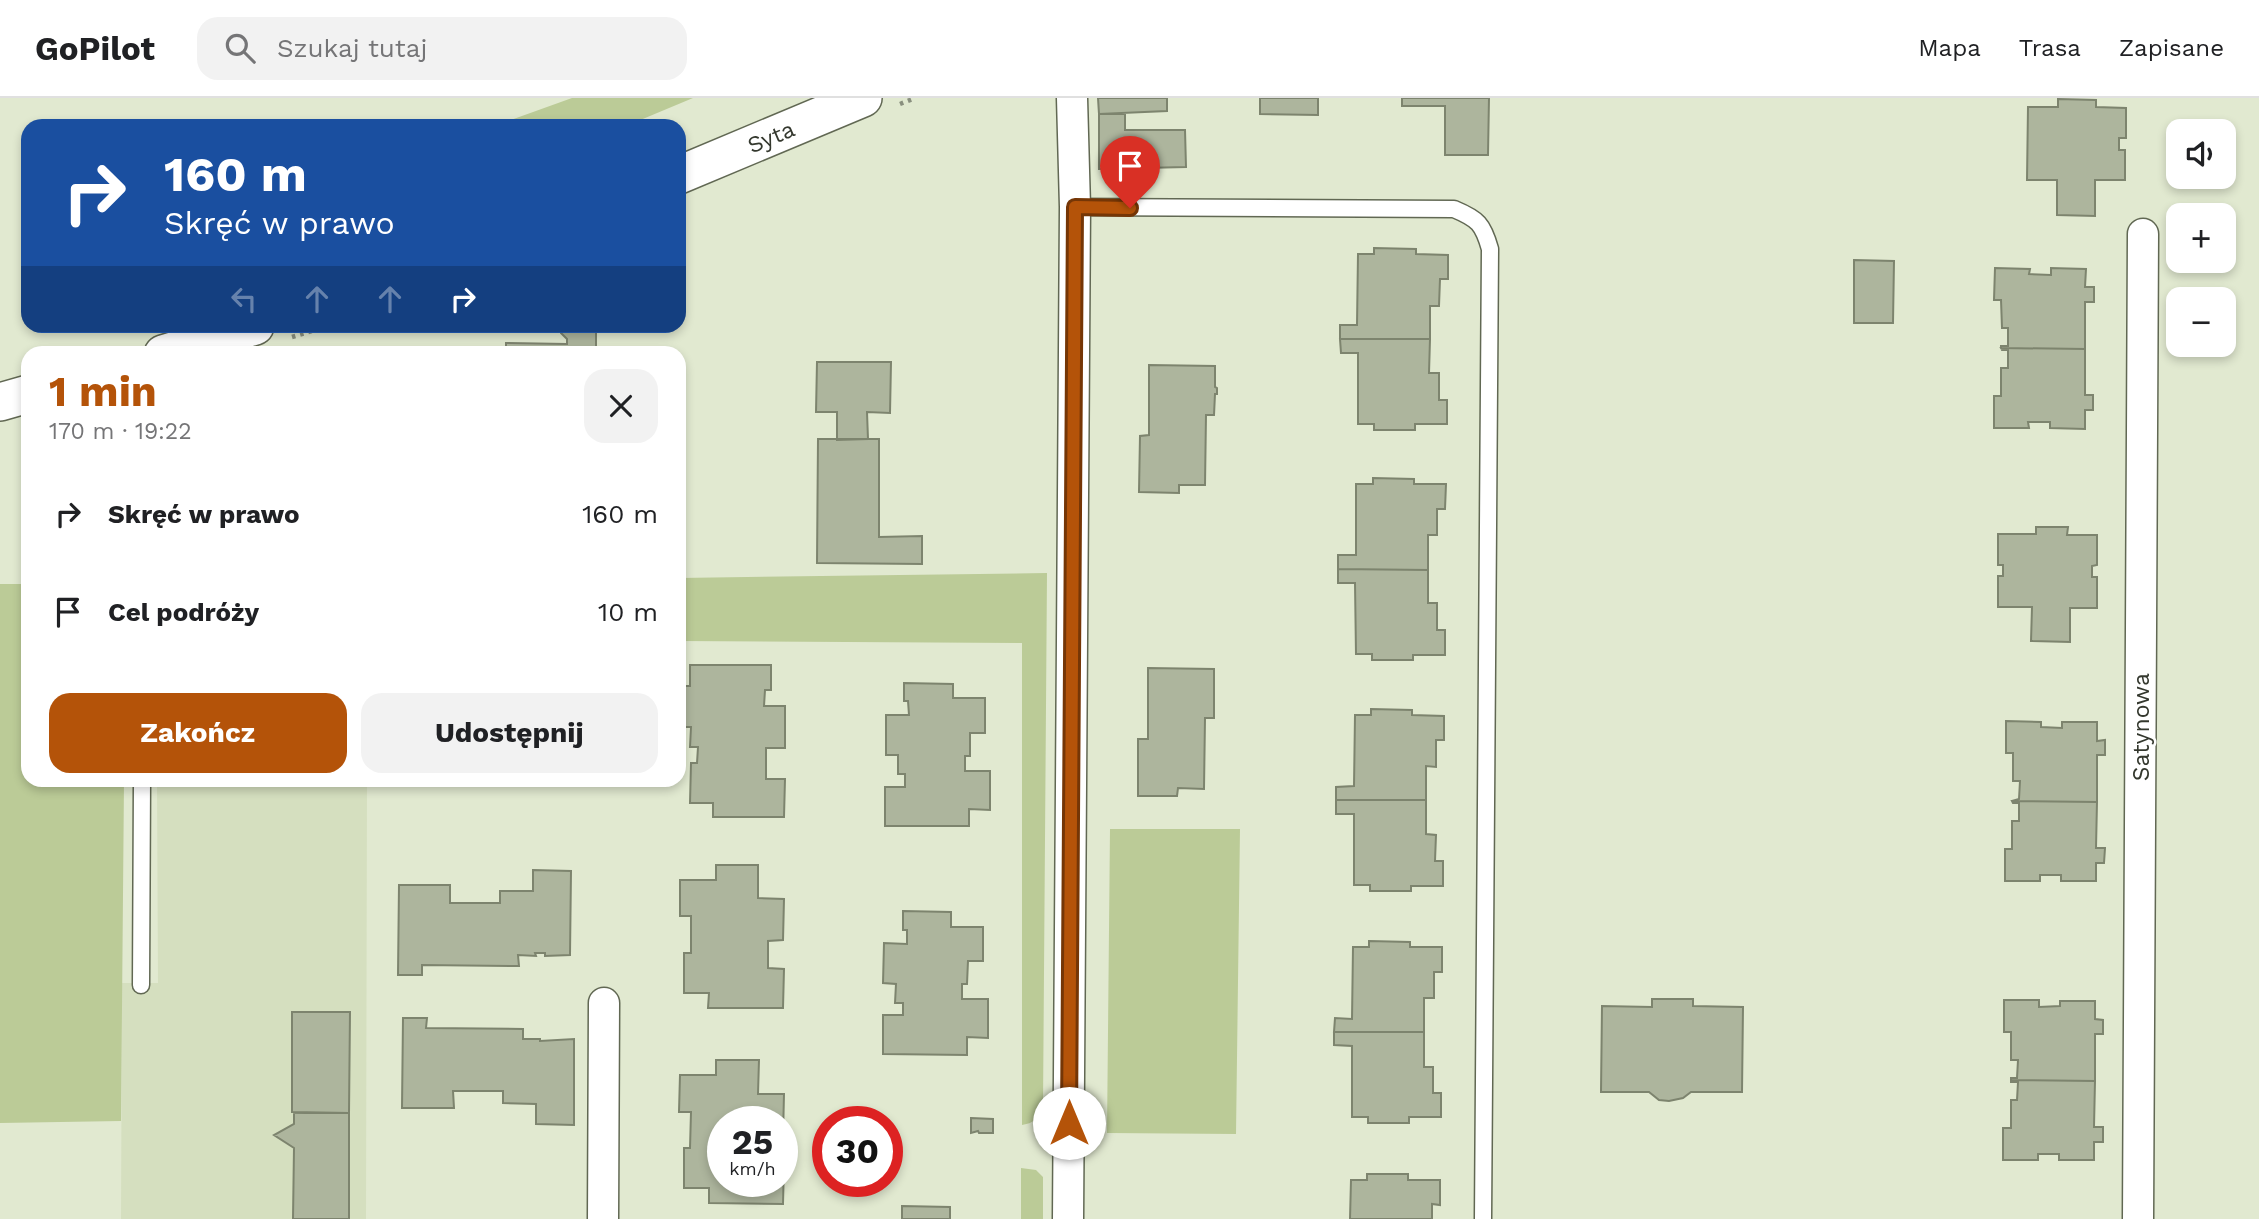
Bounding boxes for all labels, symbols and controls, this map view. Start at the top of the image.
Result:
search box [197,17,687,80]
text: GoPilot [35,29,155,68]
icon: search [221,29,259,67]
text: Szukaj tutaj [277,33,427,63]
text: Mapa [1918,34,1981,62]
text: Trasa [2019,34,2081,62]
text: Zapisane [2119,34,2224,62]
street label: Syta [744,116,799,159]
map controls [2166,119,2236,357]
button: sound [2166,119,2236,189]
pin [1100,136,1160,208]
text: 160 m [164,145,307,203]
icon: right [49,147,140,238]
icon: arrive [1111,147,1149,185]
button: + [2166,203,2236,273]
text: Skręć w prawo [164,204,395,242]
icon: left [225,280,263,318]
icon: ahead [298,280,336,318]
icon: ahead [371,280,409,318]
icon: right [444,280,482,318]
button: − [2166,287,2236,357]
text: 1 min [49,367,157,416]
button: close [584,369,658,443]
text: 170 m · 19:22 [49,418,192,445]
icon: right [49,495,87,533]
text: Skręć w prawo [108,499,300,529]
text: 160 m [582,499,658,529]
icon: arrive [49,593,87,631]
text: Cel podróży [108,597,259,627]
text: 10 m [598,597,658,627]
street label: Satynowa [2128,673,2155,781]
button: Zakończ [49,693,347,773]
button: Udostępnij [361,693,658,773]
position arrow [1032,1086,1106,1160]
speed limit sign: 30 [812,1106,903,1197]
text: 25 [732,1121,773,1163]
text: km/h [729,1158,776,1179]

